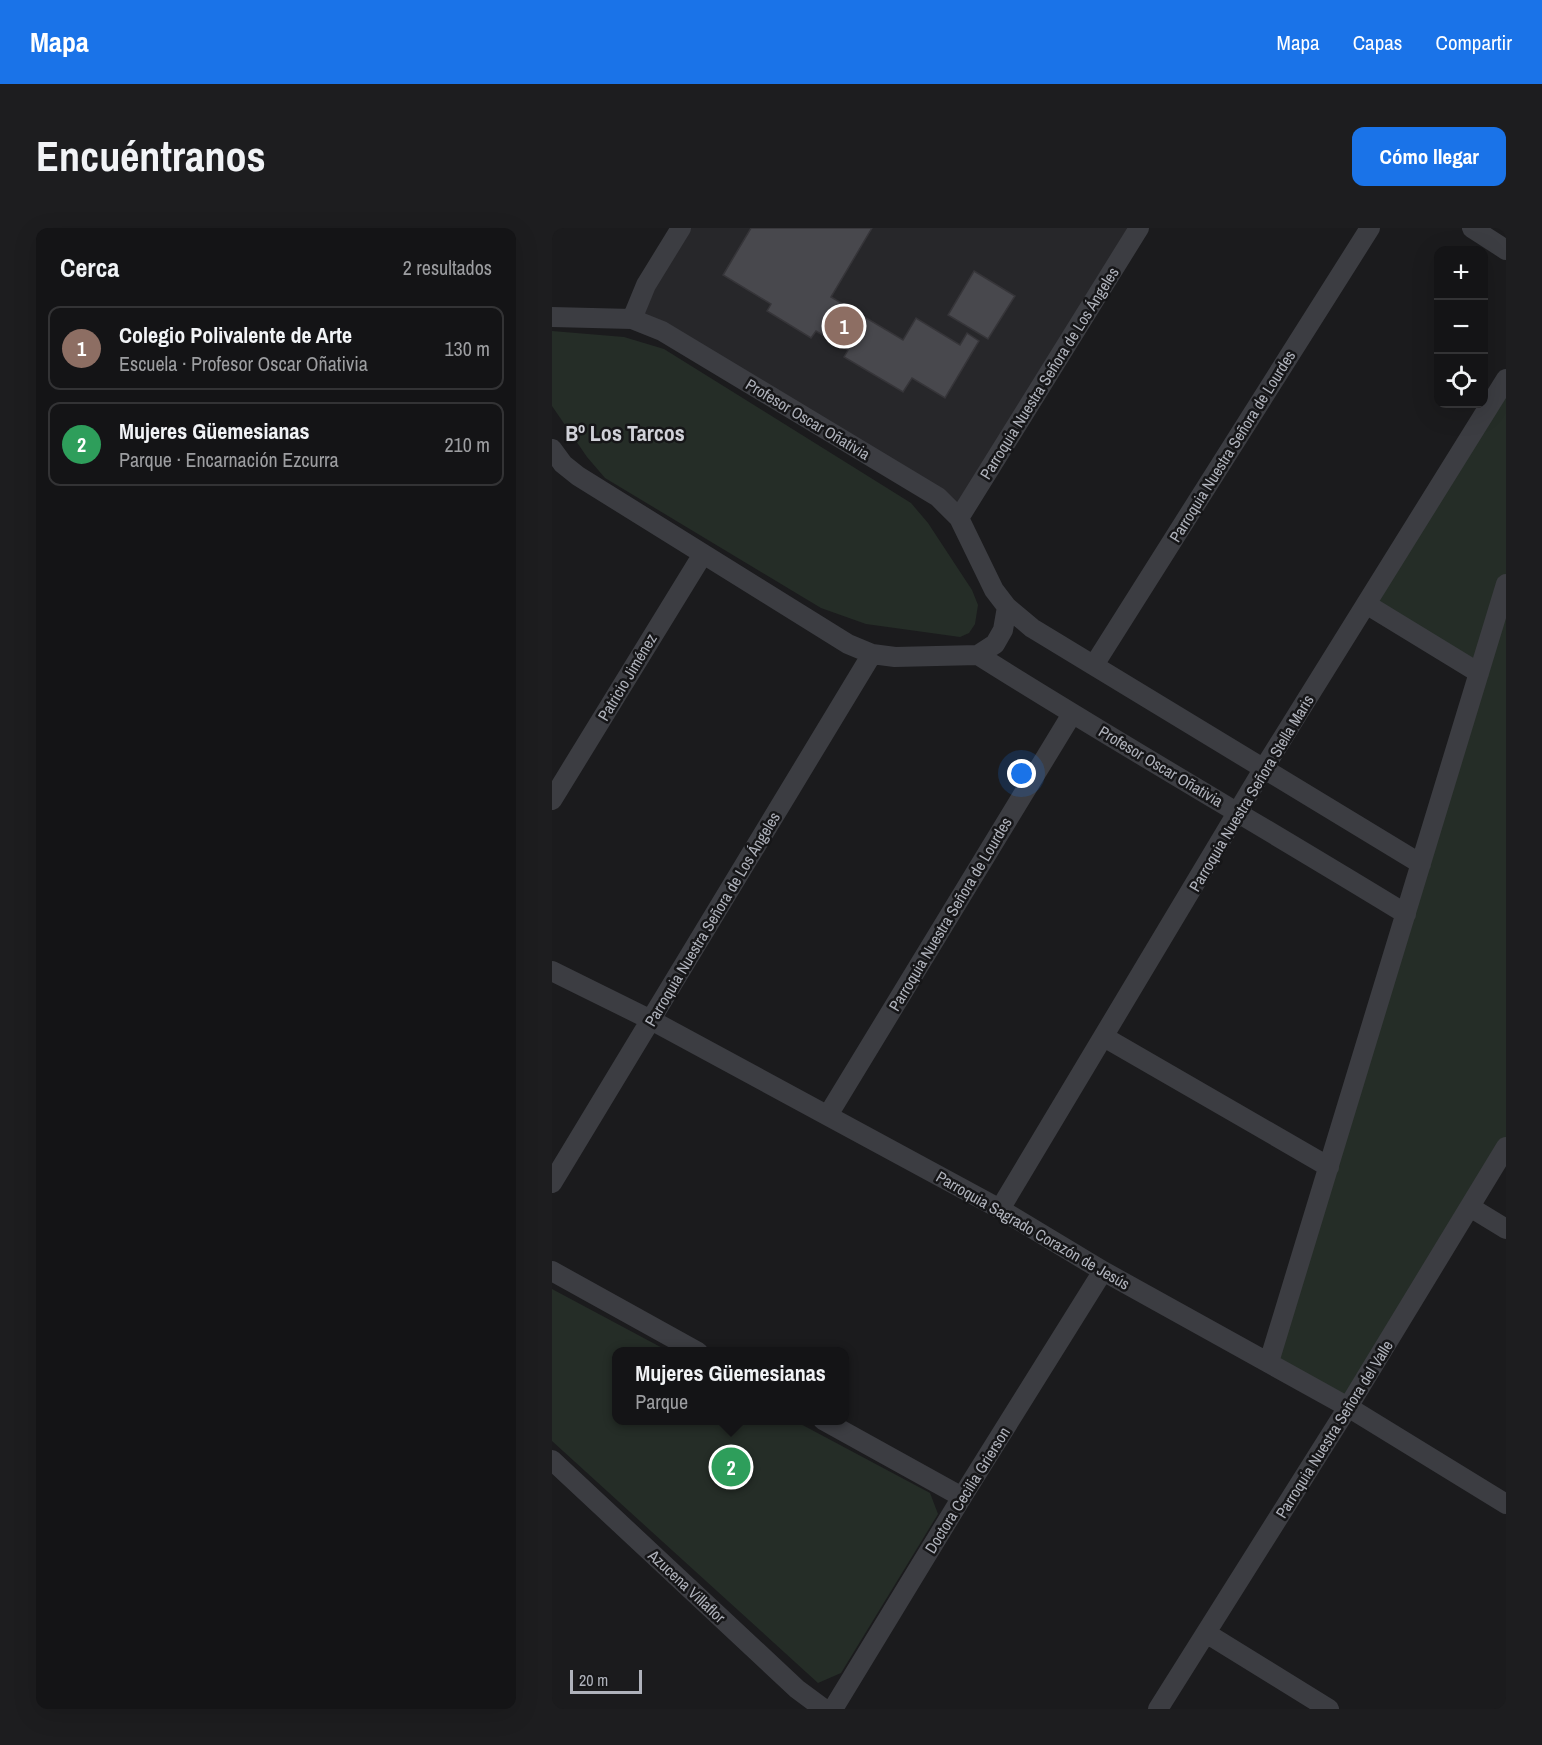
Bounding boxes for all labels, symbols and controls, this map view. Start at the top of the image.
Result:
text: Mapa [30,23,89,61]
text: Mapa [1277,28,1320,57]
text: Capas [1353,28,1402,57]
text: Compartir [1435,28,1512,57]
button: Cómo llegar [1352,127,1506,186]
text: Encuéntranos [36,128,266,184]
map controls [1434,246,1488,408]
button: + [1434,246,1488,300]
text: Cerca [60,250,119,285]
text: 2 resultados [403,254,492,281]
street label: Parroquia Nuestra Señora de Los Ángeles [974,263,1124,483]
button: − [1434,300,1488,354]
pin: 1 [824,304,864,348]
text: Colegio Polivalente de Arte [119,320,352,350]
text: 1 [77,335,86,362]
text: 130 m [444,335,490,362]
street label: Parroquia Nuestra Señora de Lourdes [1164,346,1300,546]
text: Escuela · Profesor Oscar Oñativia [119,350,368,377]
button: locate [1434,354,1488,408]
street label: Profesor Oscar Oñativia [742,373,875,465]
text: Mujeres Güemesianas [119,416,310,446]
district label: Bº Los Tarcos [565,418,685,448]
text: 2 [77,431,86,458]
text: 210 m [444,431,490,458]
text: Parque · Encarnación Ezcurra [119,446,339,473]
street label: Patricio Jiménez [592,629,662,725]
street label: Parroquia Nuestra Señora Stella Maris [1183,690,1319,896]
street label: Profesor Oscar Oñativia [1095,720,1228,812]
your location [1007,759,1036,788]
street label: Parroquia Nuestra Señora de Los Ángeles [639,808,785,1030]
street label: Parroquia Nuestra Señora de Lourdes [883,813,1017,1015]
street label: Parroquia Sagrado Corazón de Jesús [932,1165,1134,1295]
street label: Parroquia Nuestra Señora del Valle [1270,1336,1398,1522]
popup [612,1347,849,1425]
text: Mujeres Güemesianas [635,1358,826,1388]
text: Parque [635,1388,688,1415]
street label: Doctora Cecilia Grierson [919,1423,1015,1557]
pin: 2 [712,1444,750,1490]
street label: Azucena Villaflor [643,1544,731,1628]
scale bar [570,1667,642,1694]
text: 20 m [579,1669,608,1691]

